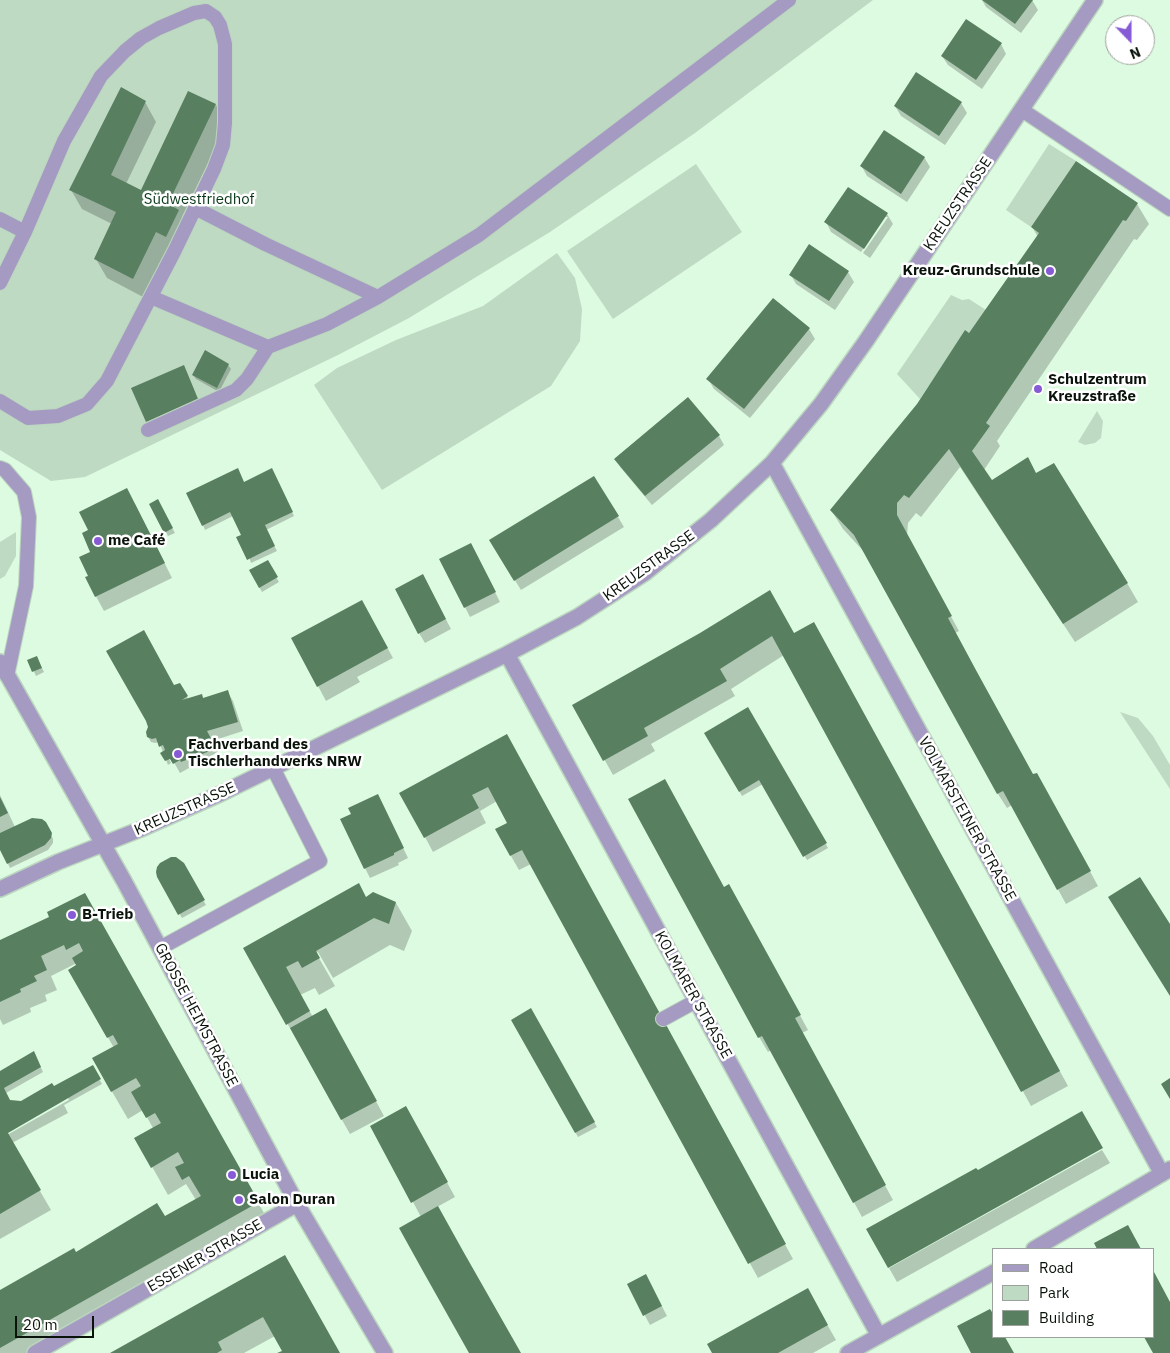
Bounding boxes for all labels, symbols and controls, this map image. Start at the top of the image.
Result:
north arrow [1105,15,1155,65]
text: N [1127,43,1143,63]
street label: KREUZSTRASSE [920,154,996,254]
park label: Südwestfriedhof [144,191,254,209]
place label: Kreuz-Grundschule [903,262,1040,280]
marker: Kreuz-Grundschule [1044,265,1056,277]
place label: Schulzentrum Kreuzstraße [1048,371,1147,406]
marker: Schulzentrum Kreuzstraße [1032,383,1044,395]
street label: KREUZSTRASSE [600,527,698,605]
place label: me Café [108,532,165,550]
marker: me Café [92,535,104,547]
street label: VOLMARSTEINER STRASSE [914,734,1020,904]
place label: Fachverband des Tischlerhandwerks NRW [188,736,362,771]
marker: Fachverband des Tischlerhandwerks NRW [172,748,184,760]
street label: KREUZSTRASSE [132,779,238,839]
place label: B-Trieb [82,906,133,924]
marker: B-Trieb [66,909,78,921]
street label: KOLMARER STRASSE [650,928,736,1062]
street label: GROSSE HEIMSTRASSE [151,940,241,1090]
place label: Lucia [242,1166,279,1184]
marker: Lucia [226,1169,238,1181]
place label: Salon Duran [249,1191,335,1209]
marker: Salon Duran [233,1194,245,1206]
street label: ESSENER STRASSE [144,1216,266,1296]
legend [992,1248,1155,1338]
text: Road [1039,1258,1074,1277]
text: Park [1039,1283,1069,1302]
scale bar [18,1306,96,1338]
text: Building [1039,1308,1094,1327]
text: 20 m [23,1315,58,1334]

